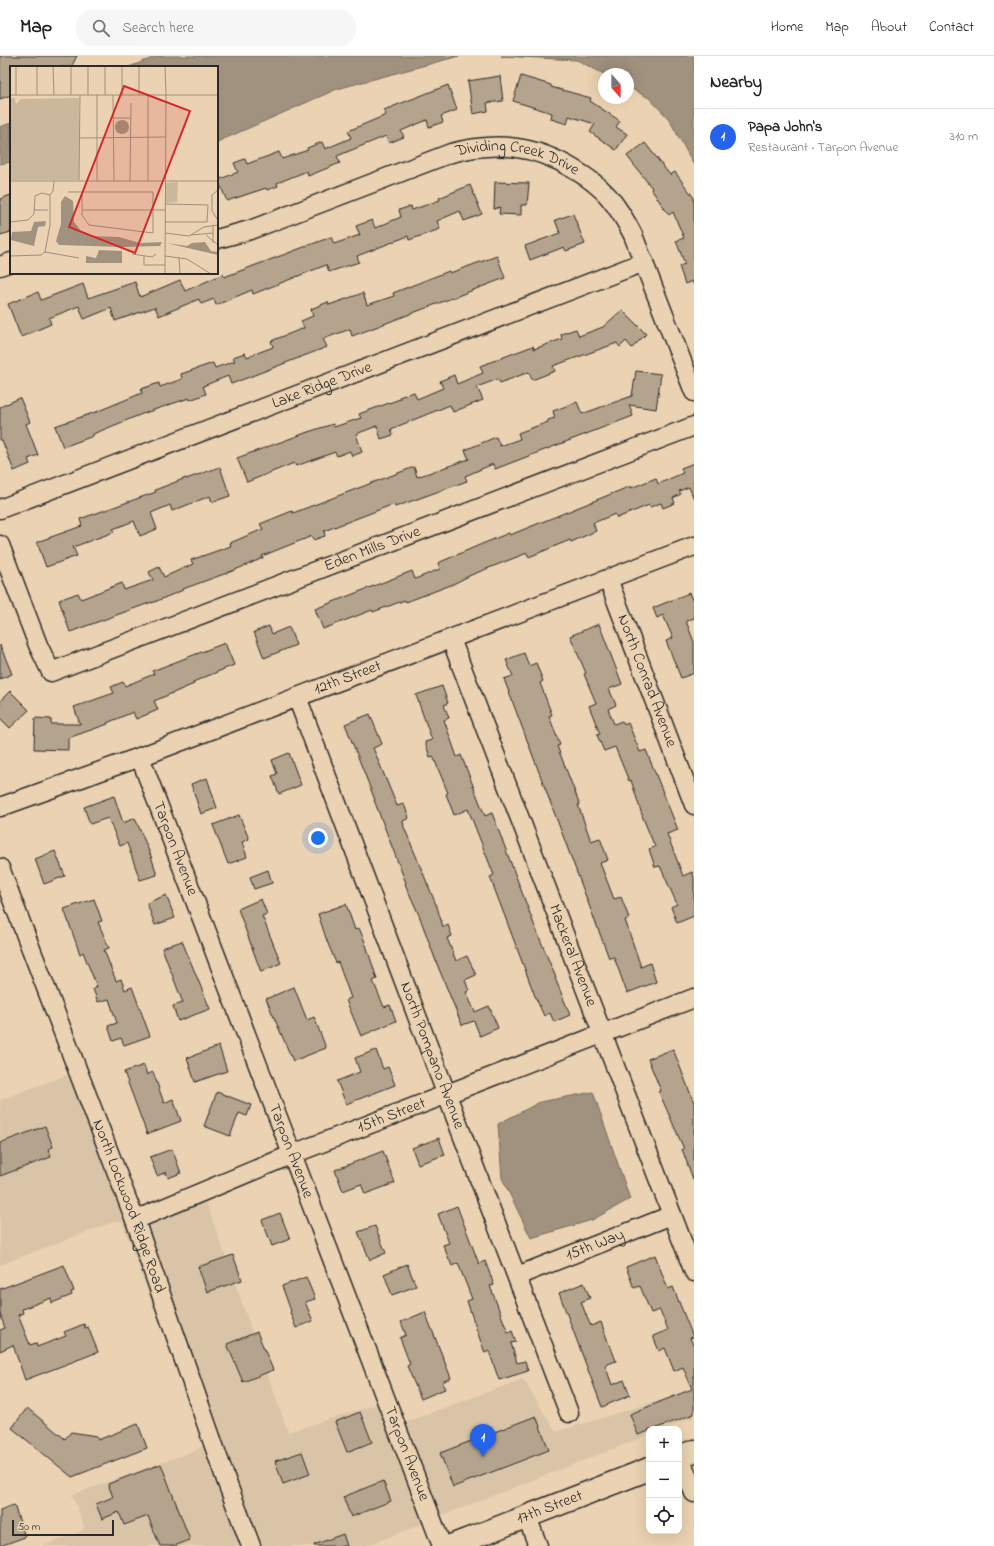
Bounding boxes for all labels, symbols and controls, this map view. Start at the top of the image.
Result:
search box [76,10,356,46]
text: Map [20,14,52,41]
icon: search [90,17,112,39]
text: Search here [122,17,194,39]
text: Home [771,17,803,38]
text: Map [825,17,849,38]
text: About [871,17,907,38]
text: Contact [929,17,974,38]
inset map [10,66,218,274]
north arrow [598,68,634,104]
text: Nearby [710,70,762,95]
text: Papa John's [748,116,822,138]
text: 1 [721,127,725,146]
text: 310 m [950,127,978,146]
street label: Dividing Creek Drive [452,134,585,182]
text: Restaurant · Tarpon Avenue [748,138,898,157]
street label: Lake Ridge Drive [269,355,376,416]
street label: Eden Mills Drive [321,519,425,578]
street label: North Conrad Avenue [611,611,683,752]
street label: 12th Street [311,654,386,702]
street label: Tarpon Avenue [146,798,204,900]
your location [308,828,328,848]
street label: Mackeral Avenue [542,901,603,1011]
street label: North Pompano Avenue [393,978,471,1133]
street label: 15th Street [354,1091,430,1140]
street label: Tarpon Avenue [262,1100,320,1203]
street label: North Lockwood Ridge Road [86,1116,172,1296]
street label: 15th Way [562,1223,628,1268]
street label: Tarpon Avenue [378,1403,436,1505]
pin: 1 [470,1424,496,1457]
map controls [646,1426,682,1534]
button: + [646,1426,682,1462]
button: − [646,1462,682,1498]
street label: 17th Street [513,1484,587,1531]
button: locate [646,1498,682,1534]
scale bar [12,1518,114,1537]
text: 50 m [18,1519,40,1535]

